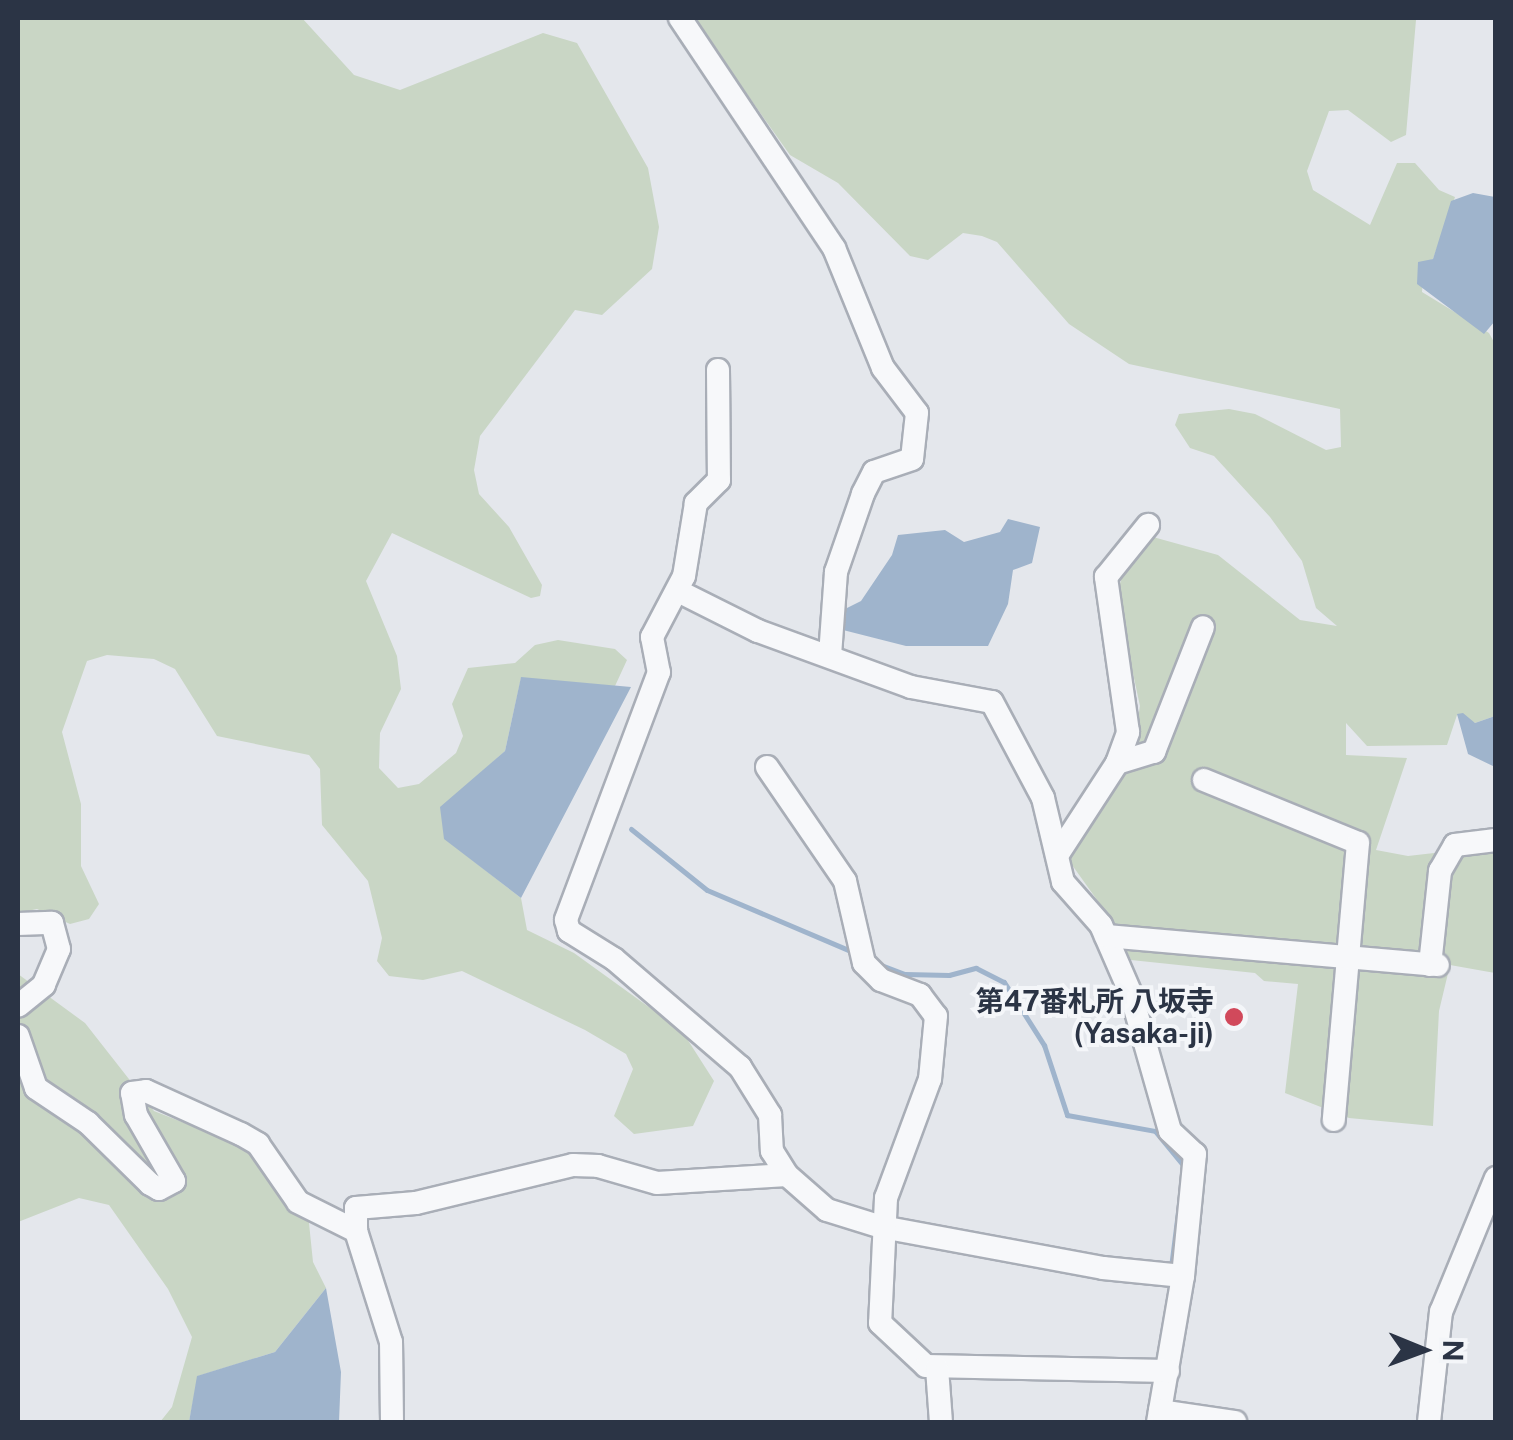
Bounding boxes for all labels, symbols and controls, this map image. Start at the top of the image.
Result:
place label: 第47番札所 八坂寺 (Yasaka-ji) [976,984,1214,1050]
marker: 第47番札所 八坂寺 (Yasaka-ji) [1223,1006,1245,1028]
north arrow [1373,1300,1473,1400]
text: N [1437,1339,1470,1362]

